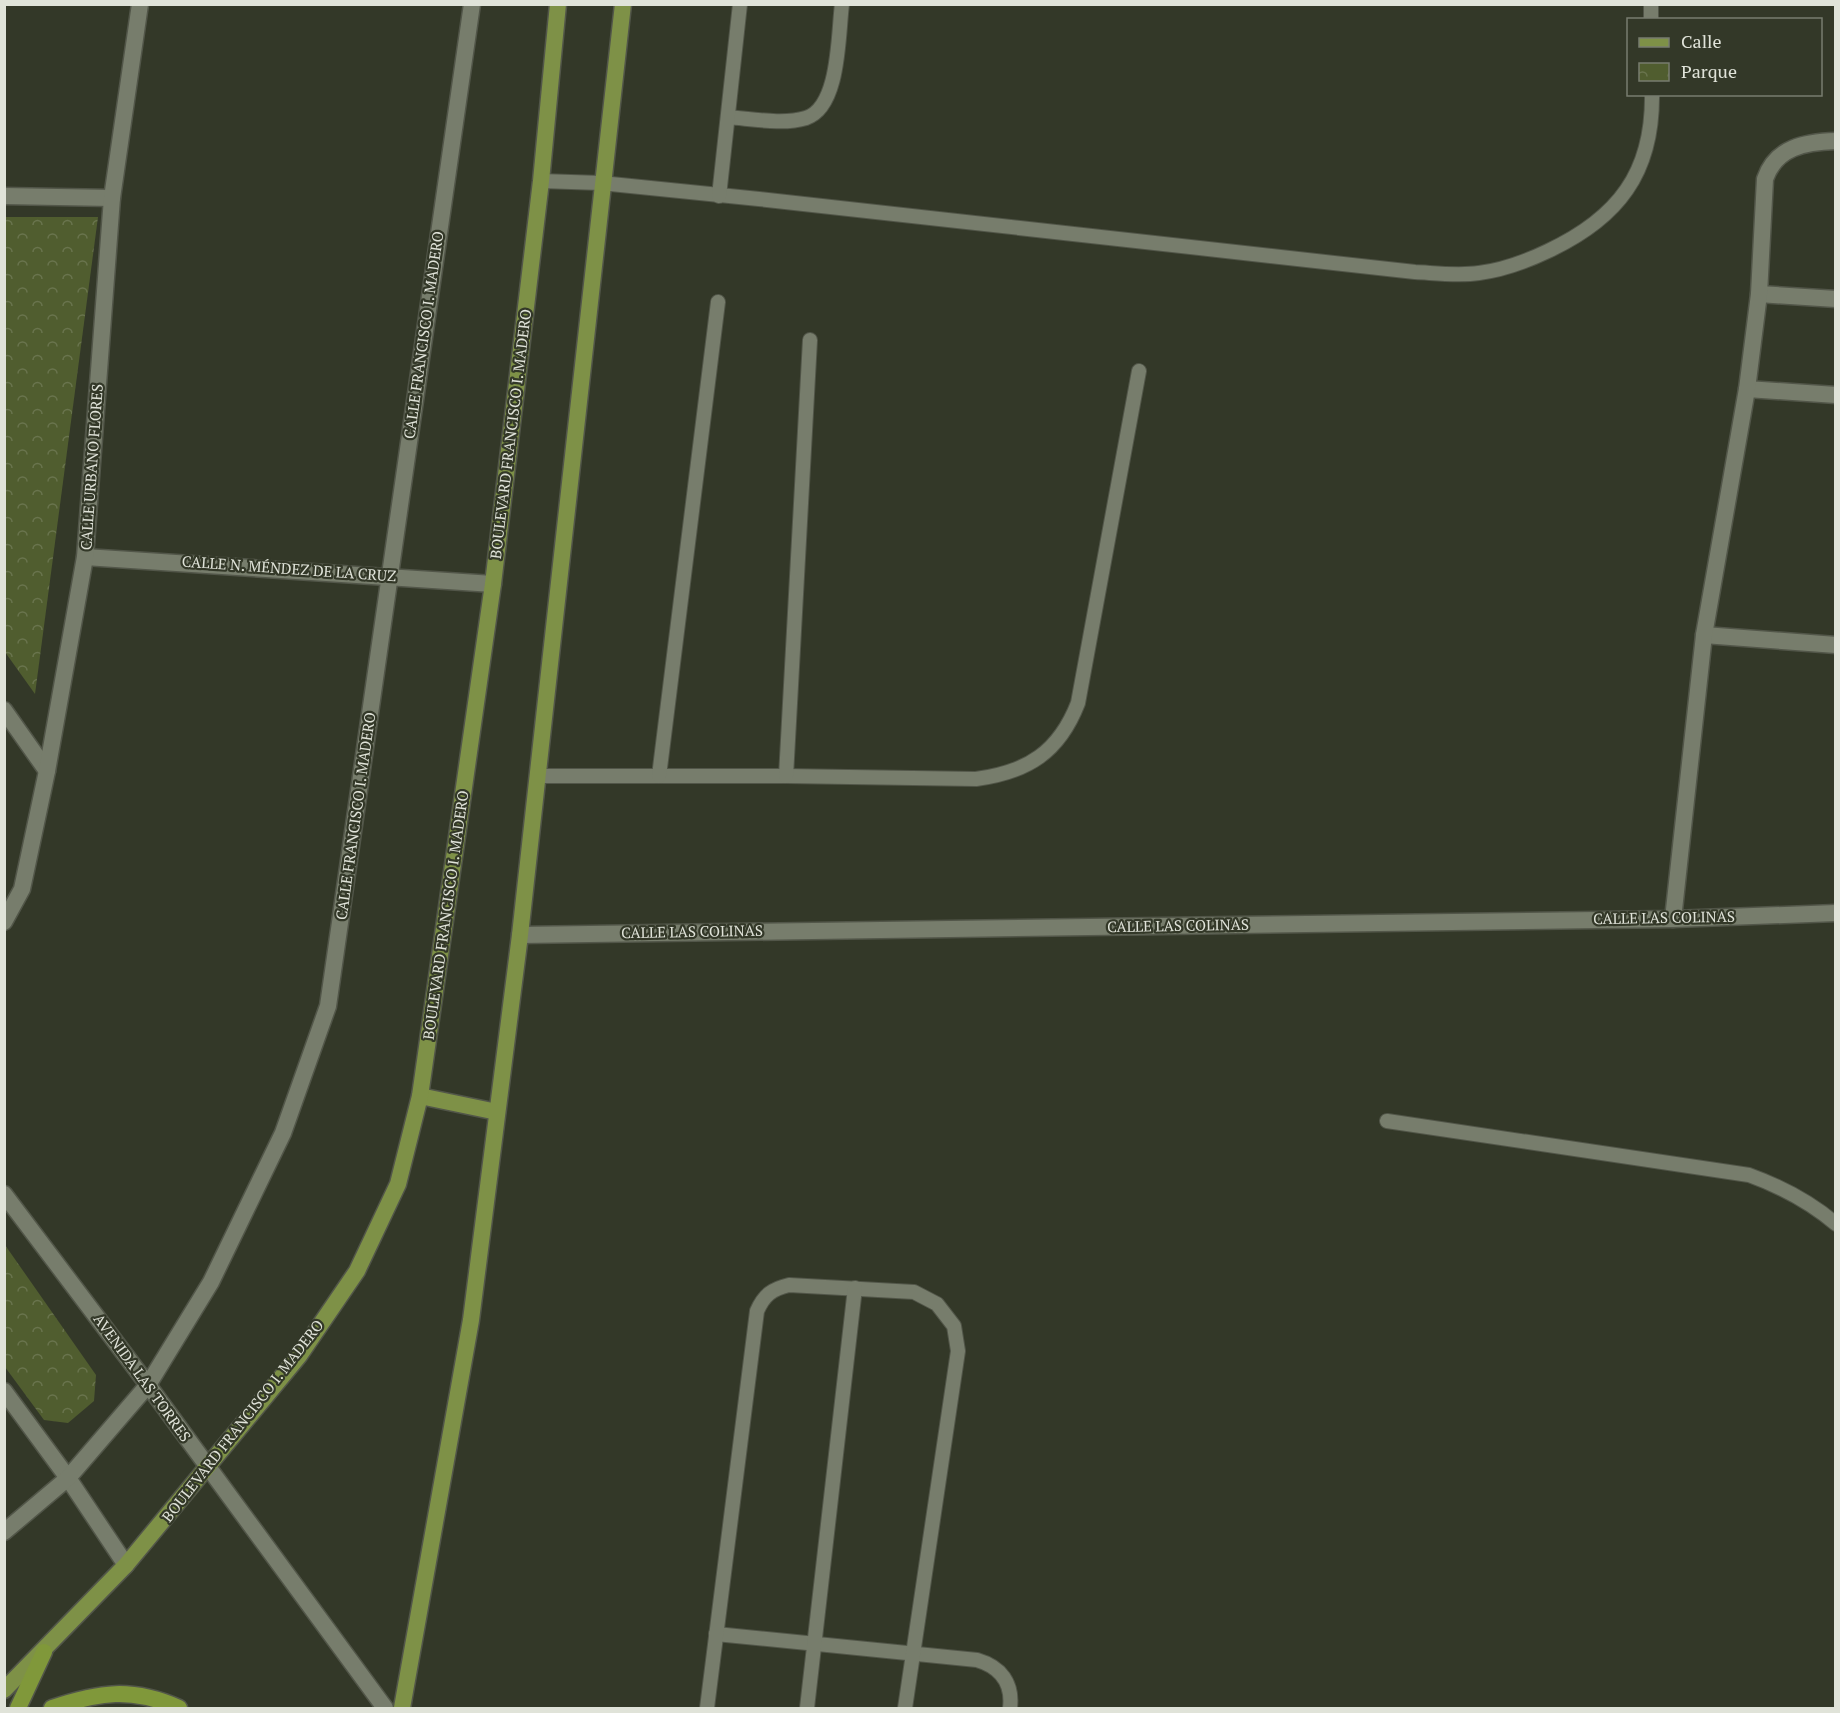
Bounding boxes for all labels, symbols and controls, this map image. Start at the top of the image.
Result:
legend [1627,18,1822,96]
text: Calle [1681,29,1722,53]
text: Parque [1681,59,1737,83]
street label: CALLE FRANCISCO I. MADERO [399,230,448,440]
street label: BOULEVARD FRANCISCO I. MADERO [485,308,535,560]
street label: CALLE URBANO FLORES [75,383,107,551]
street label: CALLE N. MÉNDEZ DE LA CRUZ [181,551,397,585]
street label: CALLE FRANCISCO I. MADERO [331,711,380,921]
street label: BOULEVARD FRANCISCO I. MADERO [418,789,472,1041]
street label: CALLE LAS COLINAS [1593,906,1735,928]
street label: CALLE LAS COLINAS [1107,914,1249,936]
street label: CALLE LAS COLINAS [621,920,763,942]
street label: AVENIDA LAS TORRES [90,1309,196,1445]
street label: BOULEVARD FRANCISCO I. MADERO [157,1315,327,1526]

